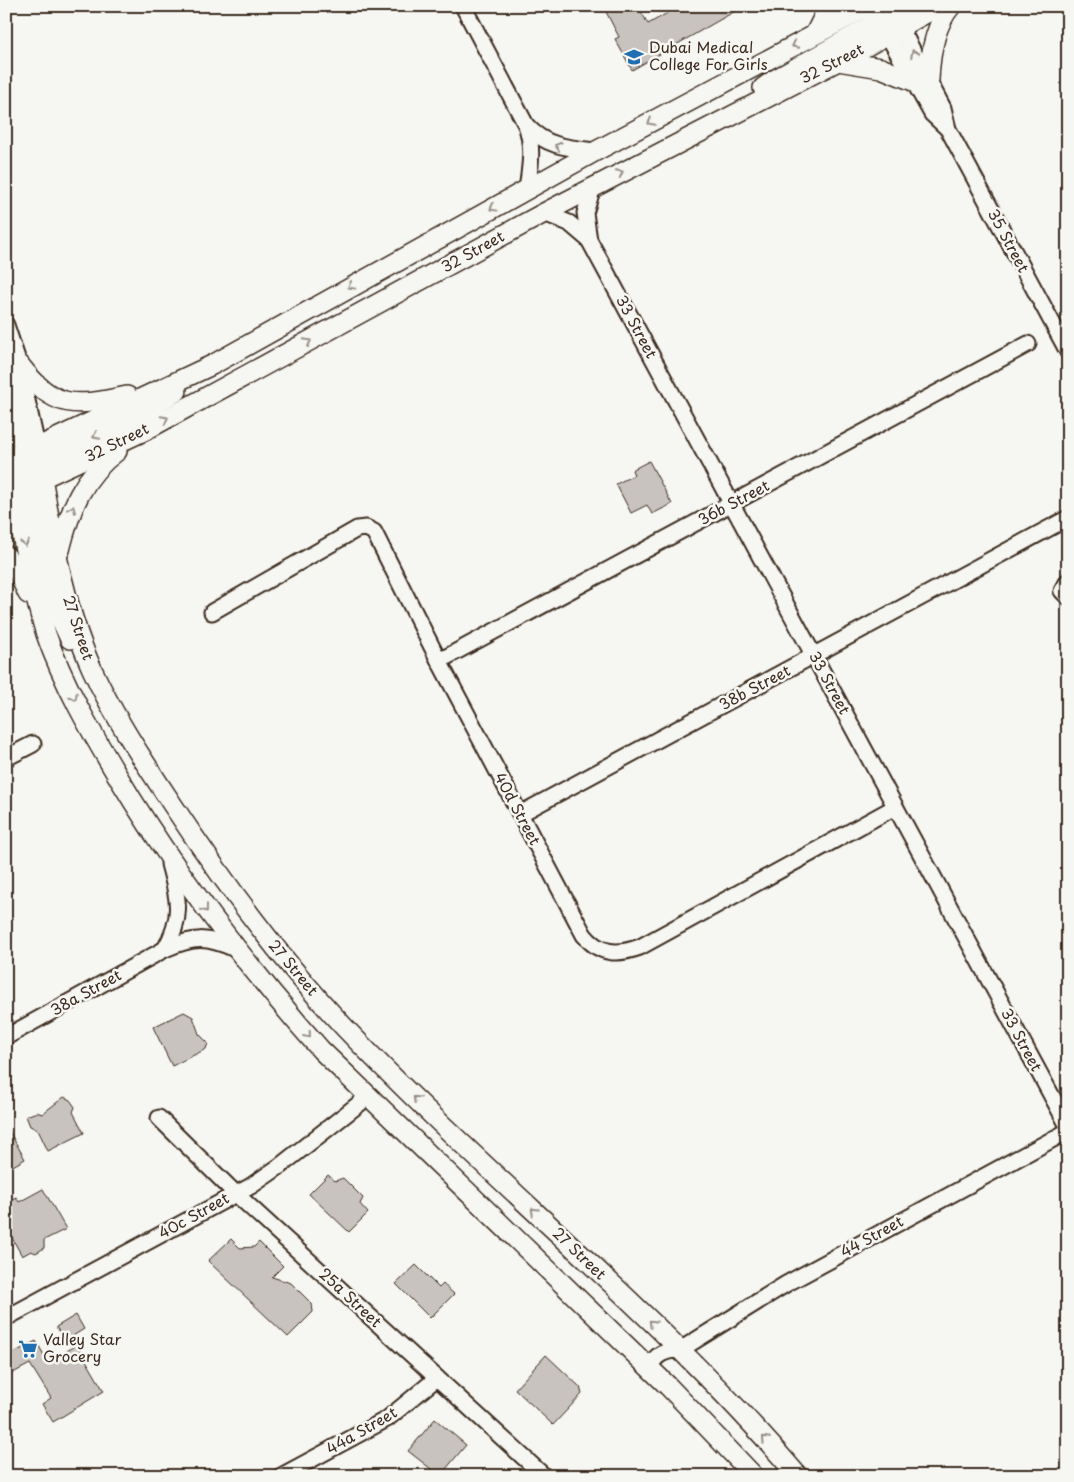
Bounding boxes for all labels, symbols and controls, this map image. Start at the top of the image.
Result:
place label: Dubai Medical College For Girls [649,35,768,75]
street label: 32 Street [795,37,867,89]
one-way arrow [791,39,800,49]
school or university icon: Dubai Medical College For Girls [623,46,645,68]
one-way arrow [910,49,920,58]
one-way arrow [648,116,657,126]
one-way arrow [554,141,562,151]
one-way arrow [615,169,624,179]
one-way arrow [490,202,499,212]
street label: 35 Street [983,204,1036,276]
street label: 32 Street [437,224,508,277]
one-way arrow [347,280,356,290]
street label: 33 Street [611,290,664,362]
one-way arrow [303,339,312,349]
street label: 32 Street [80,416,152,467]
one-way arrow [160,416,169,426]
one-way arrow [92,430,101,440]
street label: 36b Street [693,473,773,530]
one-way arrow [66,505,76,514]
one-way arrow [19,538,29,547]
street label: 27 Street [58,592,101,663]
street label: 33 Street [804,646,857,718]
street label: 38b Street [714,658,794,715]
one-way arrow [67,692,78,701]
street label: 40d Street [489,768,547,849]
one-way arrow [199,903,208,913]
street label: 27 Street [264,934,324,1000]
street label: 38a Street [46,963,125,1021]
street label: 33 Street [996,1003,1049,1075]
one-way arrow [302,1030,311,1039]
one-way arrow [413,1096,422,1105]
street label: 40c Street [154,1186,233,1244]
one-way arrow [531,1208,540,1217]
street label: 44 Street [836,1209,907,1262]
street label: 27 Street [548,1221,612,1284]
street label: 25a Street [315,1262,388,1332]
one-way arrow [649,1320,658,1329]
place label: Valley Star Grocery [43,1327,121,1367]
supermarket icon: Valley Star Grocery [17,1338,39,1360]
street label: 44a Street [322,1400,401,1459]
one-way arrow [762,1436,771,1445]

